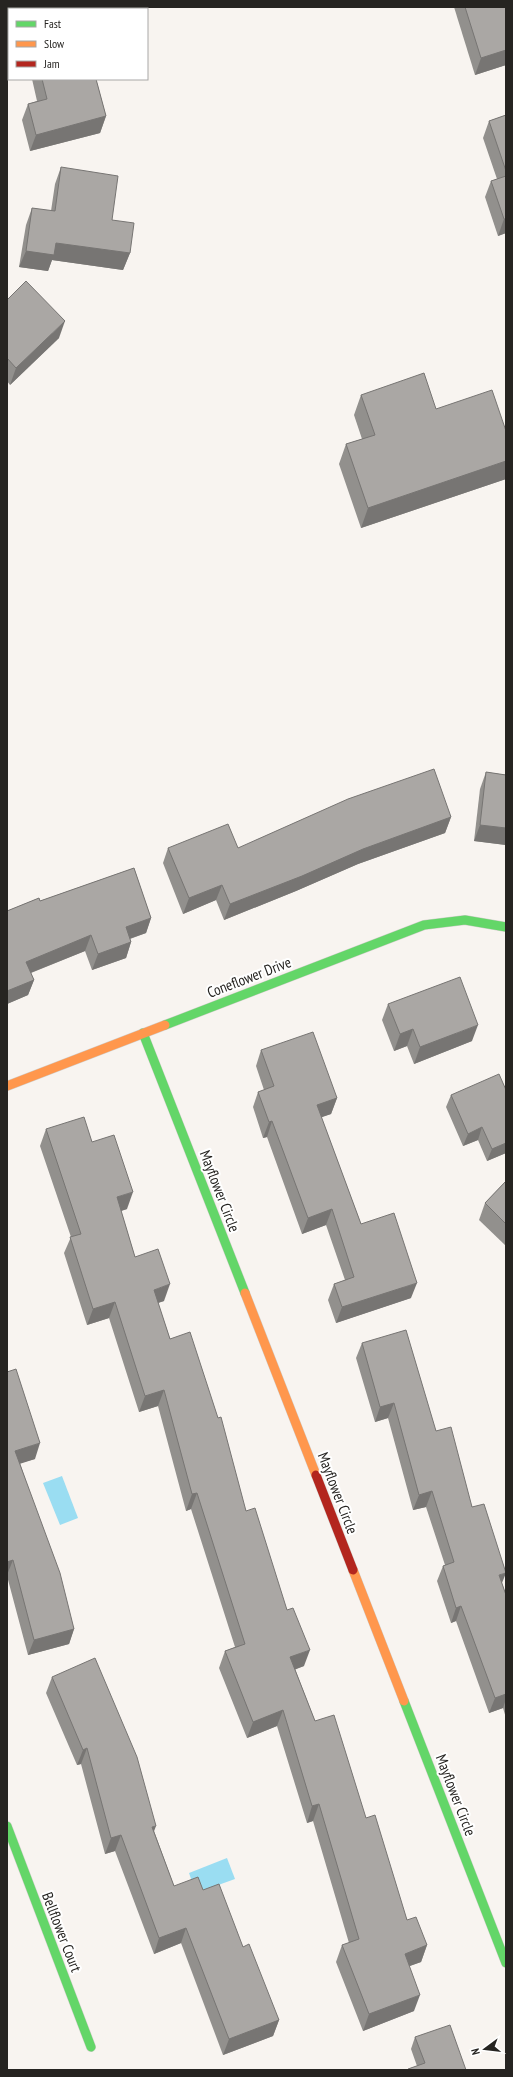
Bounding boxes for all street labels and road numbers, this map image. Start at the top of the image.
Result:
street label: Coneflower Drive [204,952,294,1002]
street label: Mayflower Circle [196,1147,244,1235]
street label: Mayflower Circle [314,1449,362,1537]
street label: Mayflower Circle [432,1751,480,1839]
street label: Bellflower Court [38,1889,86,1975]

